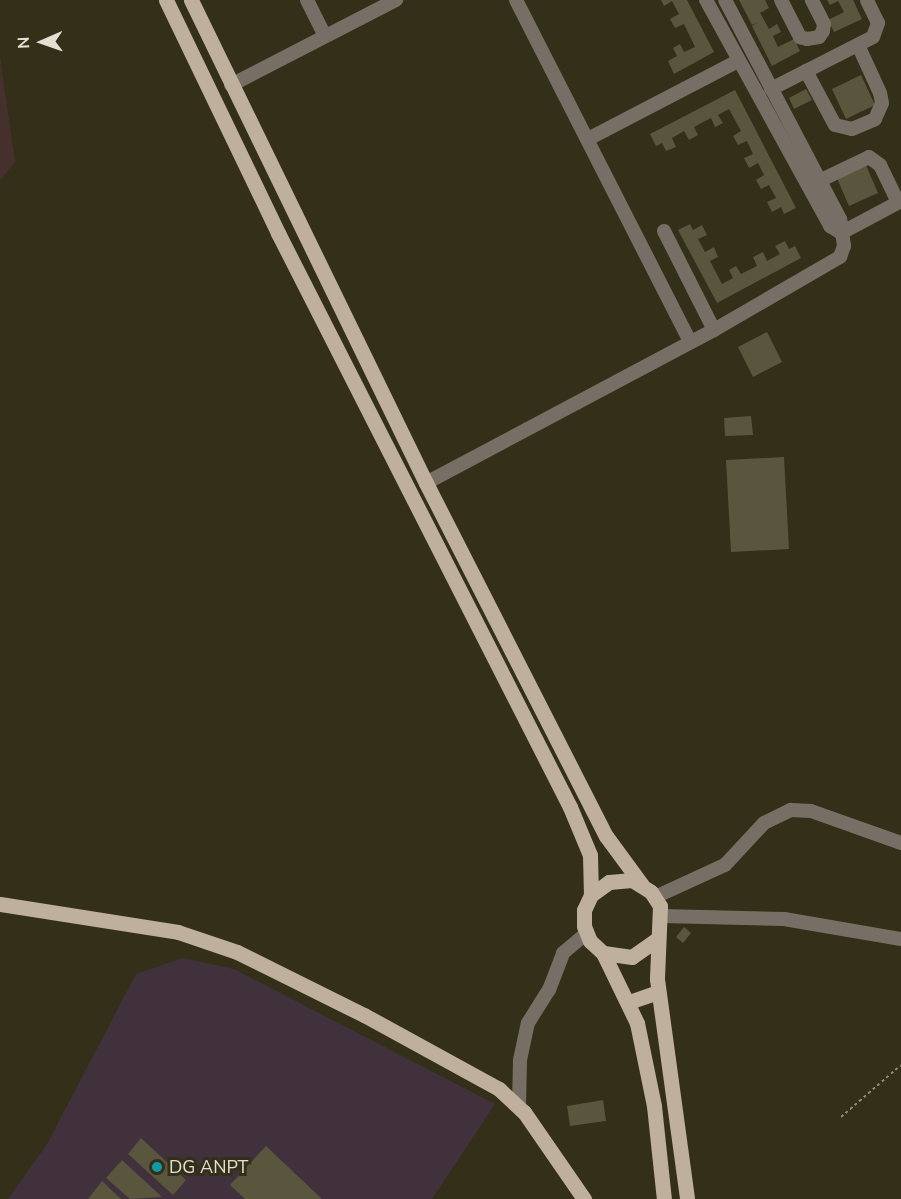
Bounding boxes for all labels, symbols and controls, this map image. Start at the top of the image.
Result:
north arrow [12,12,72,72]
text: N [13,36,35,49]
place label: DG ANPT [169,1156,248,1178]
marker: DG ANPT [150,1160,164,1174]

